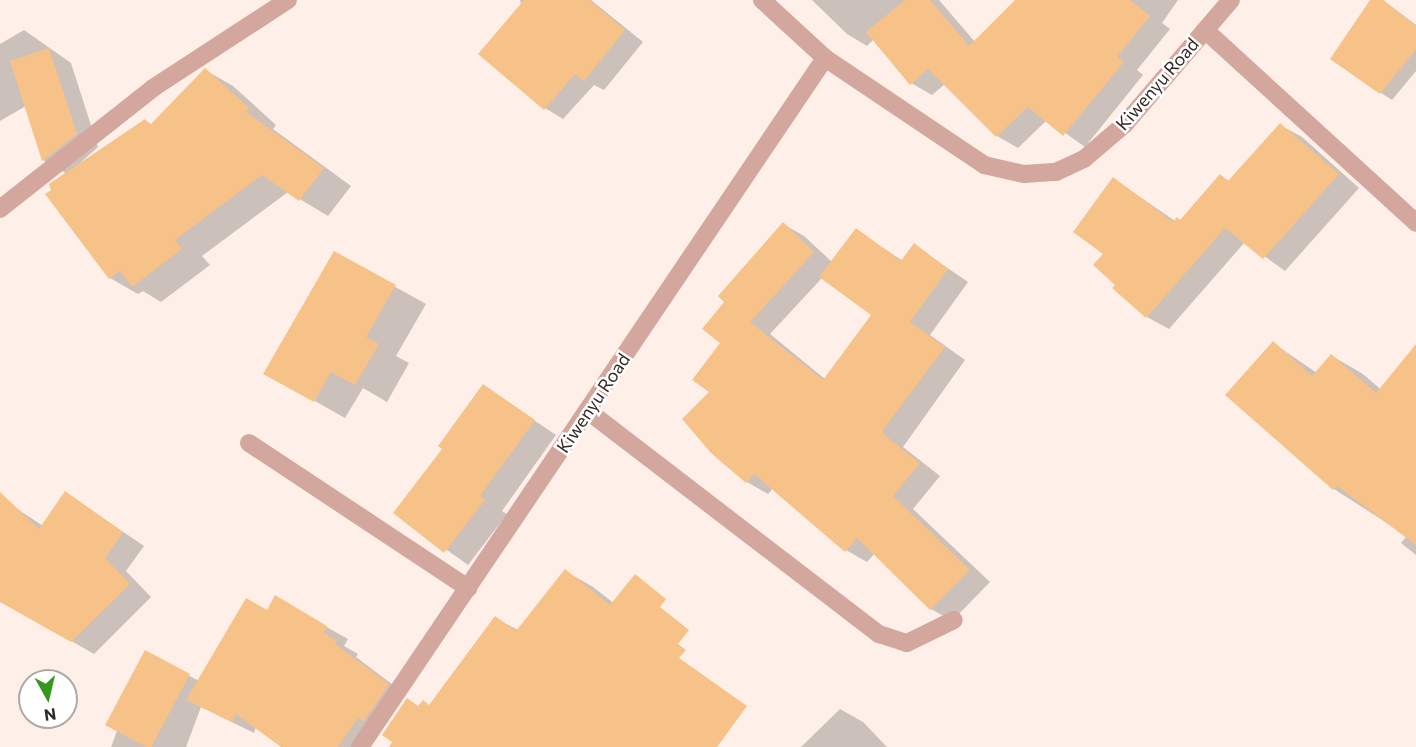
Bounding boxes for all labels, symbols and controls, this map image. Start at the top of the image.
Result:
street label: Kiwenyu Road [1111,33,1203,135]
street label: Kiwenyu Road [552,349,634,457]
north arrow [18,669,78,729]
text: N [43,705,58,726]

